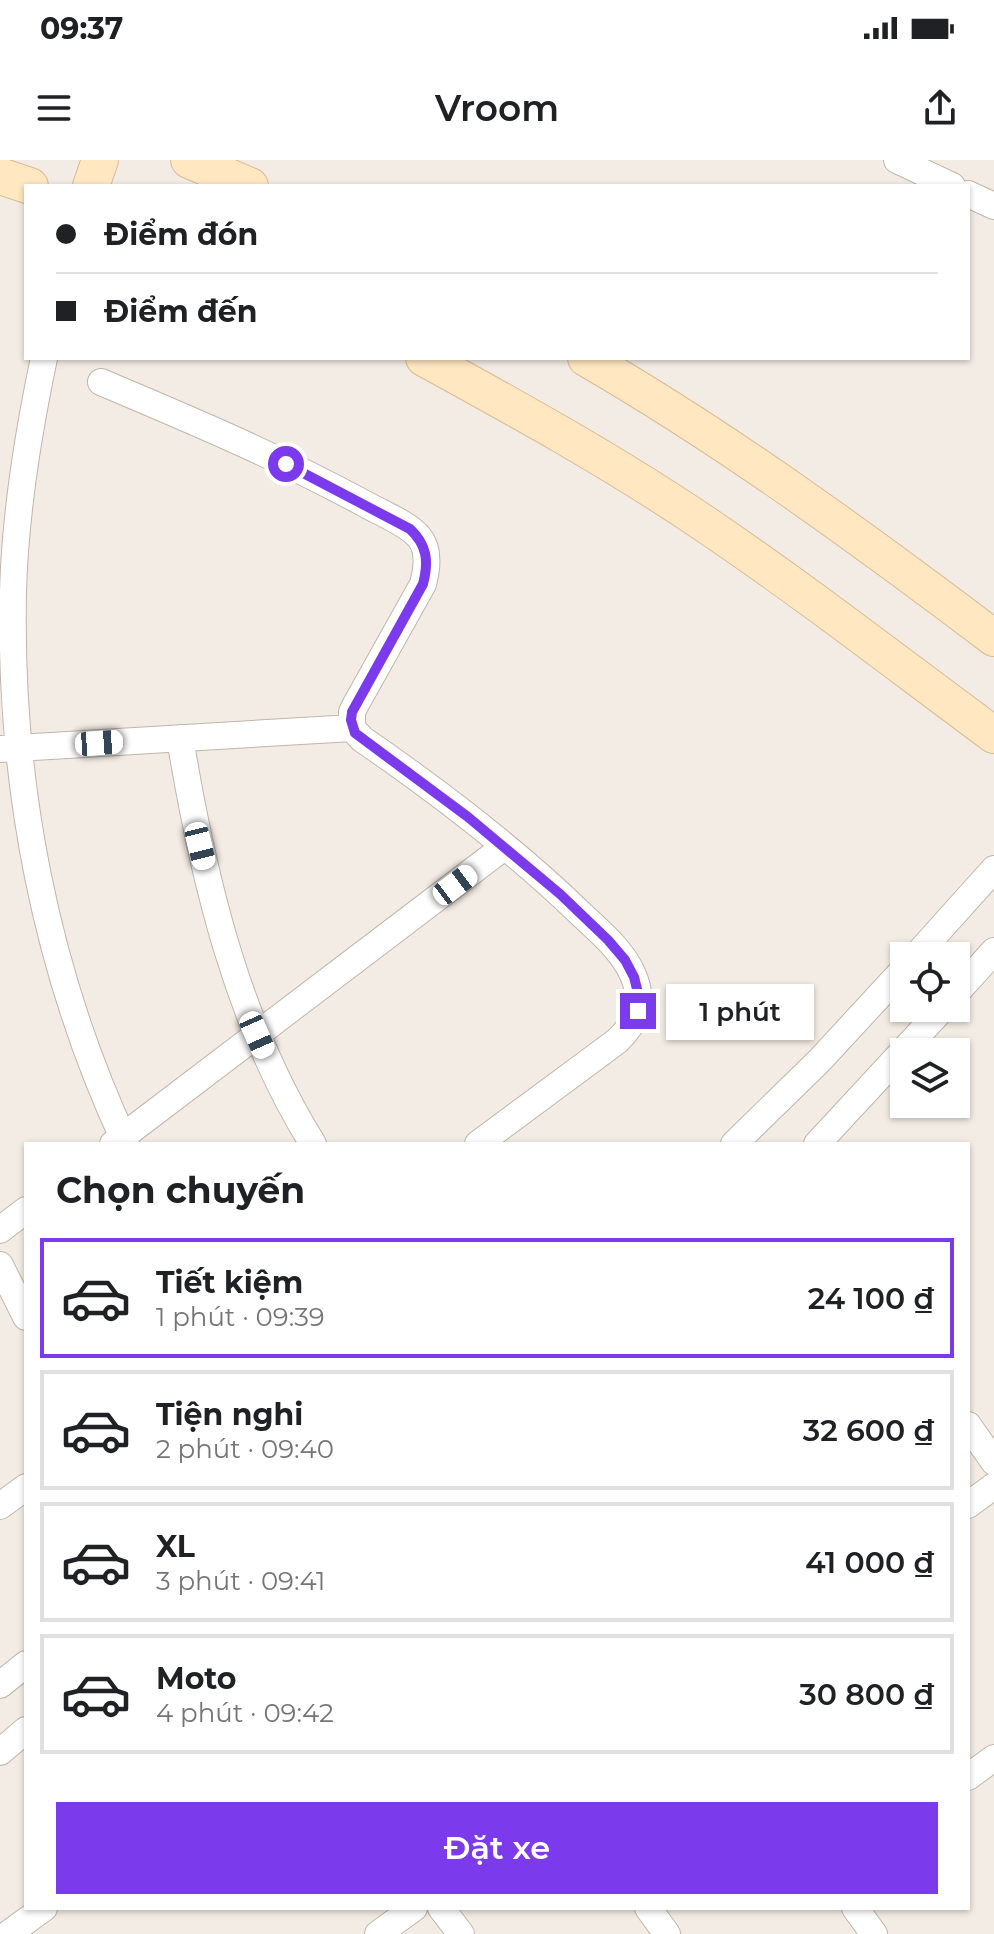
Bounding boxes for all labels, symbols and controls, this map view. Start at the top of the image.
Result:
text: 09:37 [40,10,123,47]
icon: menu [32,86,76,130]
text: Vroom [435,86,559,130]
icon: share [918,86,962,130]
text: Điểm đón [104,216,258,253]
text: Điểm đến [104,293,258,330]
route start [268,446,304,482]
car [74,729,124,757]
car [183,820,217,872]
car [429,861,481,909]
map controls [890,942,970,1118]
button: locate [890,942,970,1022]
callout: 1 phút [666,983,814,1039]
route end [620,993,656,1029]
text: 1 phút [699,996,781,1028]
car [236,1008,278,1062]
button: layers [890,1038,970,1118]
text: Chọn chuyến [56,1168,305,1212]
icon: car [60,1262,132,1334]
text: Tiết kiệm [156,1264,303,1301]
text: 24 100 ₫ [808,1280,934,1317]
text: 1 phút · 09:39 [156,1301,325,1333]
icon: car [60,1394,132,1466]
text: Tiện nghi [156,1396,303,1433]
text: 32 600 ₫ [803,1412,934,1449]
text: 2 phút · 09:40 [156,1433,334,1465]
icon: car [60,1526,132,1598]
text: XL [156,1528,195,1565]
text: 41 000 ₫ [805,1544,934,1581]
text: 3 phút · 09:41 [156,1565,325,1597]
icon: car [60,1658,132,1730]
text: Moto [156,1660,237,1697]
text: 30 800 ₫ [799,1676,934,1713]
text: 4 phút · 09:42 [156,1697,334,1729]
button: Đặt xe [56,1802,938,1894]

